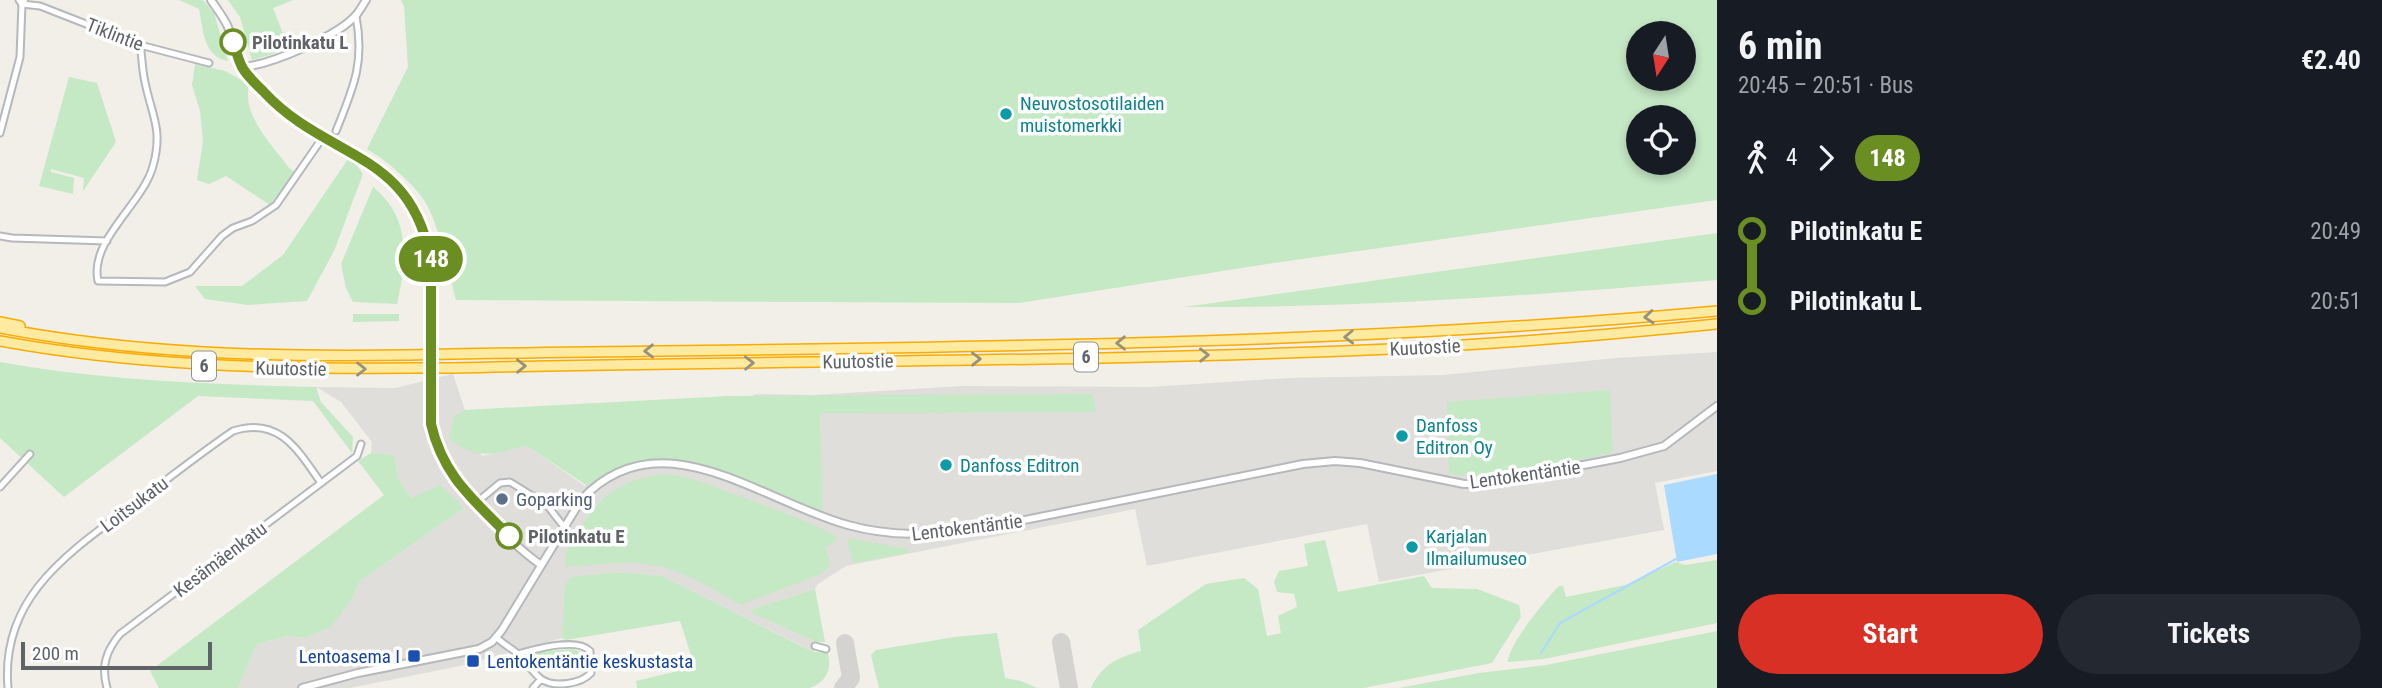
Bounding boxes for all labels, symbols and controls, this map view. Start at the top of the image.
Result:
street label: Tiklintie [83,13,147,56]
north arrow [1626,21,1696,91]
map controls [1626,21,1696,175]
text: 6 min [1738,24,1822,68]
marker: Pilotinkatu L [220,29,246,55]
place label: Pilotinkatu L [252,31,348,54]
text: €2.40 [2301,45,2361,75]
text: 20:45 – 20:51 · Bus [1738,72,1914,99]
place label: Neuvostosotilaiden muistomerkki [1020,92,1165,137]
button: locate [1626,105,1696,175]
marker: Neuvostosotilaiden muistomerkki [998,106,1014,122]
icon: walk [1738,139,1776,177]
icon: forward [1807,139,1845,177]
text: 4 [1786,144,1797,171]
text: 148 [1869,144,1906,172]
text: Pilotinkatu E [1790,216,1922,246]
text: 20:49 [2310,218,2361,245]
line badge: 148 [391,236,471,282]
text: 148 [413,245,449,273]
text: Pilotinkatu L [1790,286,1922,316]
text: 20:51 [2310,288,2361,315]
one-way arrow [1643,310,1655,325]
one-way arrow [1343,329,1354,344]
street label: Kuutostie [1389,334,1461,361]
one-way arrow [1116,335,1126,351]
road number: 6 [1074,342,1098,372]
one-way arrow [643,343,654,359]
one-way arrow [1199,347,1209,363]
street label: Kuutostie [822,349,894,374]
one-way arrow [971,351,982,367]
road number: 6 [192,352,216,380]
one-way arrow [744,355,754,371]
street label: Kuutostie [255,356,327,381]
one-way arrow [516,358,527,374]
one-way arrow [356,361,366,377]
place label: Danfoss Editron Oy [1416,414,1493,459]
marker: Danfoss Editron Oy [1394,428,1410,444]
place label: Danfoss Editron [960,454,1079,477]
street label: Lentokentäntie [1468,455,1582,494]
marker: Danfoss Editron [938,457,954,473]
street label: Loitsukatu [96,471,173,537]
place label: Goparking [516,488,593,511]
marker: Goparking [494,491,510,507]
street label: Lentokentäntie [910,509,1024,546]
street label: Kesämäenkatu [169,517,271,602]
marker: Pilotinkatu E [496,523,522,549]
place label: Pilotinkatu E [528,525,625,548]
place label: Karjalan Ilmailumuseo [1426,525,1527,570]
marker: Karjalan Ilmailumuseo [1404,539,1420,555]
button: Start [1738,594,2043,674]
button: Tickets [2057,594,2361,674]
scale bar [21,639,212,671]
text: 200 m [32,642,79,665]
place label: Lentoasema I [299,645,400,668]
marker: Lentoasema I [406,648,422,664]
place label: Lentokentäntie keskustasta [487,650,693,673]
marker: Lentokentäntie keskustasta [465,653,481,669]

